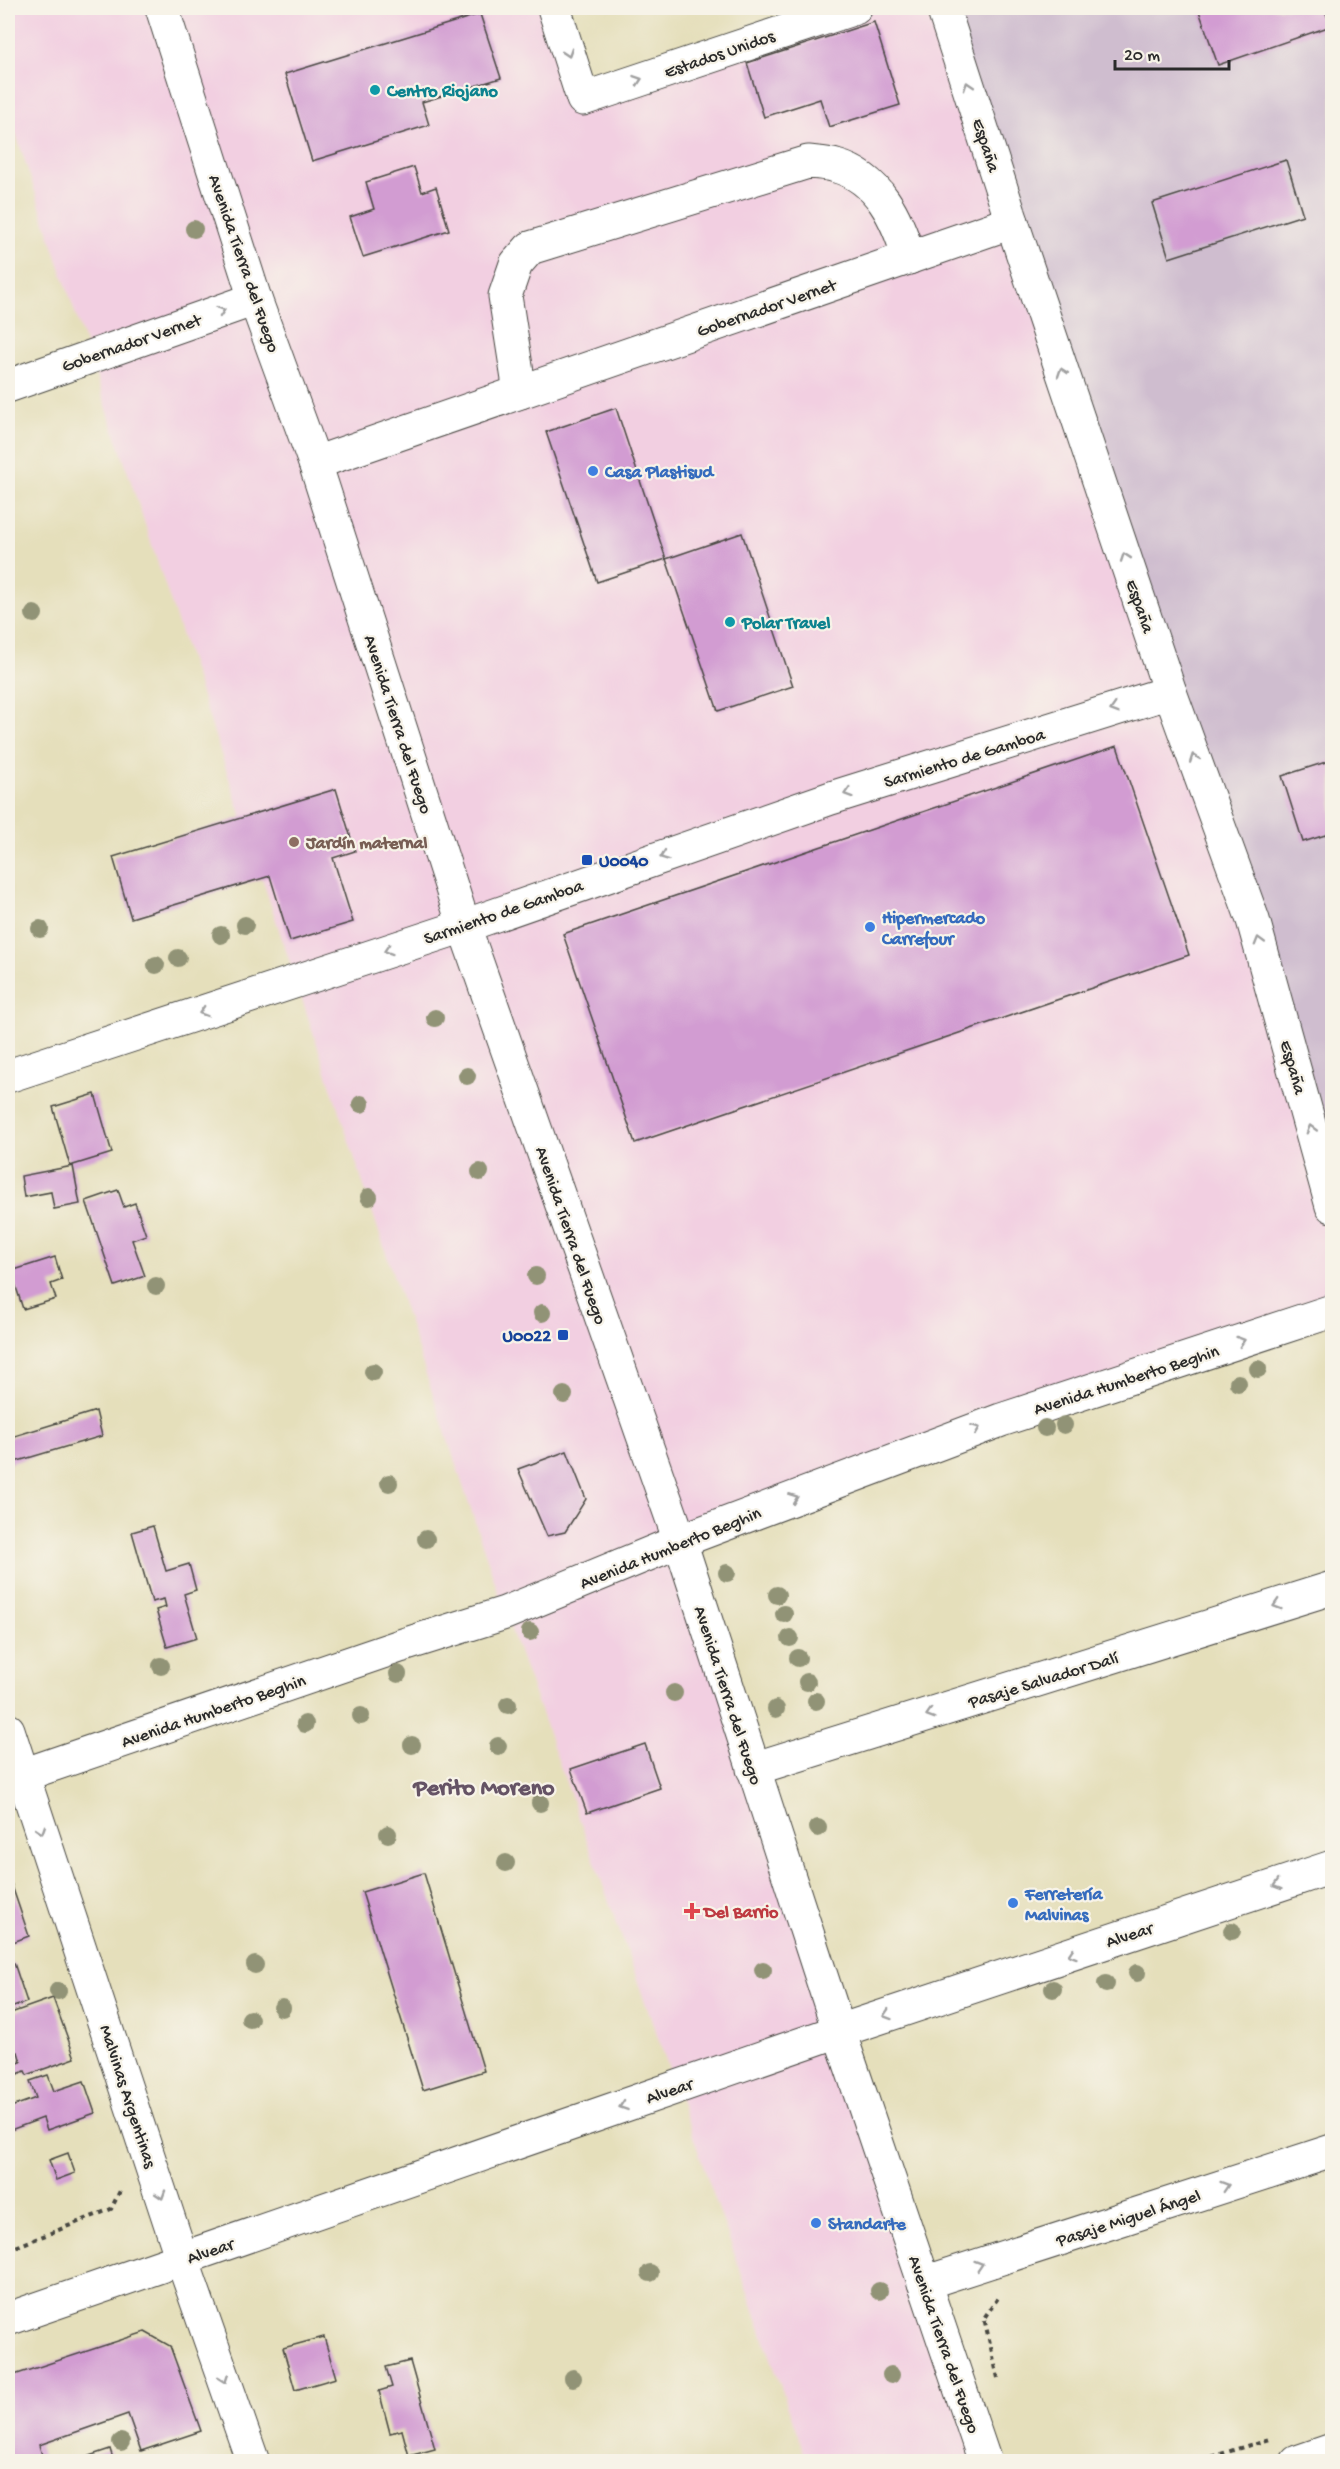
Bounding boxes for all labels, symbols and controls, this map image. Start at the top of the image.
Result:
street label: Estados Unidos [662,26,779,84]
scale bar [1115,33,1229,71]
text: 20 m [1124,46,1160,67]
one-way arrow [561,47,574,58]
one-way arrow [632,75,643,87]
one-way arrow [963,81,975,92]
place label: Centro Riojano [386,82,498,103]
marker: Centro Riojano [368,83,382,97]
street label: España [966,116,1003,176]
street label: Avenida Tierra del Fuego [202,172,283,356]
street label: Gobernador Vernet [694,275,841,343]
one-way arrow [215,305,226,318]
street label: Gobernador Vernet [59,310,206,378]
one-way arrow [1057,367,1070,378]
place label: Casa Plastisud [604,463,715,484]
marker: Casa Plastisud [586,464,600,478]
one-way arrow [1119,552,1132,563]
street label: España [1120,577,1158,637]
place label: Polar Travel [741,614,830,635]
marker: Polar Travel [723,615,737,629]
street label: Avenida Tierra del Fuego [358,633,435,817]
one-way arrow [1109,702,1120,714]
street label: Sarmiento de Gamboa [882,725,1049,794]
one-way arrow [1188,753,1201,763]
one-way arrow [843,786,854,798]
place label: Jardín maternal [305,834,427,855]
marker: Jardín maternal [287,835,301,849]
one-way arrow [659,849,669,862]
place label: U0040 [599,852,649,873]
marker: U0040 [580,853,594,867]
street label: Sarmiento de Gamboa [421,876,587,951]
place label: Hipermercado Carrefour [881,909,986,951]
marker: Hipermercado Carrefour [863,920,877,934]
one-way arrow [1253,936,1266,946]
one-way arrow [383,943,394,956]
one-way arrow [198,1004,209,1017]
street label: España [1274,1038,1310,1098]
one-way arrow [1306,1124,1318,1135]
street label: Avenida Tierra del Fuego [529,1144,610,1328]
place label: U0022 [503,1327,551,1348]
marker: U0022 [556,1328,570,1342]
one-way arrow [1235,1336,1246,1349]
street label: Avenida Humberto Beghin [1031,1341,1222,1421]
one-way arrow [970,1424,981,1437]
one-way arrow [788,1493,798,1506]
street label: Avenida Humberto Beghin [577,1503,765,1595]
one-way arrow [1272,1598,1283,1610]
street label: Avenida Tierra del Fuego [688,1604,765,1788]
street label: Pasaje Salvador Dalí [965,1648,1122,1714]
street label: Avenida Humberto Beghin [119,1671,309,1754]
one-way arrow [925,1706,936,1719]
district label: Perito Moreno [411,1775,555,1804]
one-way arrow [34,1824,47,1835]
one-way arrow [1272,1878,1283,1891]
place label: Ferretería Malvinas [1024,1885,1103,1927]
marker: Ferretería Malvinas [1006,1896,1020,1910]
place label: Del Barrio [702,1903,779,1924]
marker: Del Barrio [685,1904,699,1918]
street label: Alvear [1104,1918,1157,1954]
one-way arrow [1067,1946,1078,1959]
one-way arrow [882,2008,893,2021]
street label: Malvinas Argentinas [94,2023,160,2172]
street label: Alvear [644,2074,698,2110]
one-way arrow [618,2099,629,2112]
one-way arrow [1219,2181,1230,2193]
street label: Pasaje Miguel Ángel [1053,2185,1204,2253]
one-way arrow [154,2189,166,2200]
place label: Standarte [828,2215,907,2236]
marker: Standarte [809,2216,823,2230]
street label: Alvear [185,2234,239,2270]
street label: Avenida Tierra del Fuego [902,2253,983,2437]
one-way arrow [973,2260,984,2272]
one-way arrow [217,2373,230,2384]

